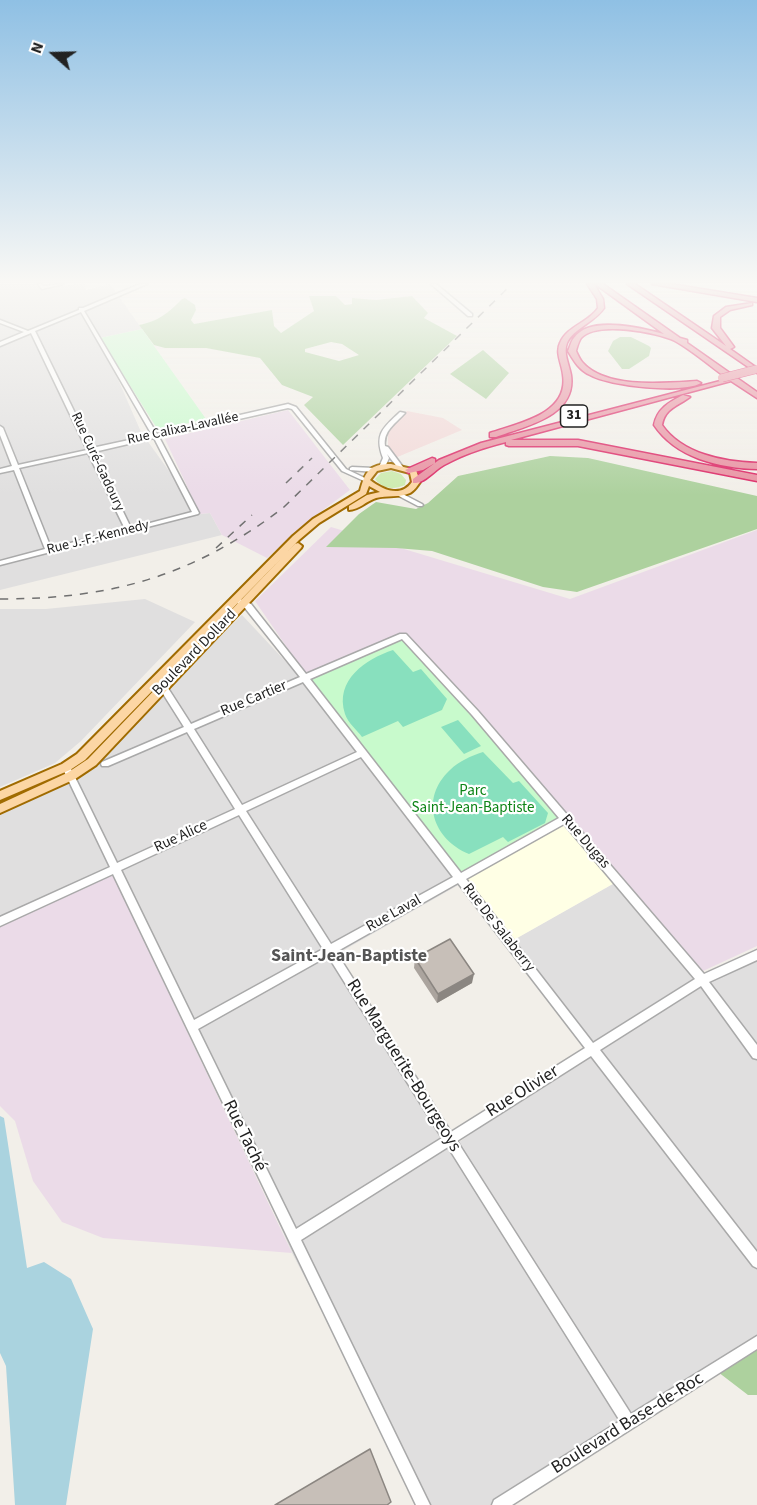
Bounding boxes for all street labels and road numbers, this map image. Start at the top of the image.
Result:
road number: 31 [560,405,588,427]
street label: Rue Calixa-Lavallée [126,409,240,449]
street label: Rue Curé-Gadoury [67,410,127,514]
street label: Rue J.-F.-Kennedy [45,517,151,559]
street label: Boulevard Dollard [149,606,241,700]
street label: Rue Cartier [218,677,290,721]
street label: Rue Dugas [557,811,613,873]
street label: Rue Alice [151,817,211,857]
street label: Rue De Salaberry [458,880,538,976]
street label: Rue Laval [363,892,425,936]
street label: Rue Marguerite-Bourgeoys [341,976,465,1156]
street label: Rue Olivier [483,1061,563,1123]
street label: Rue Taché [217,1097,271,1175]
street label: Boulevard Base-de-Roc [548,1368,708,1480]

